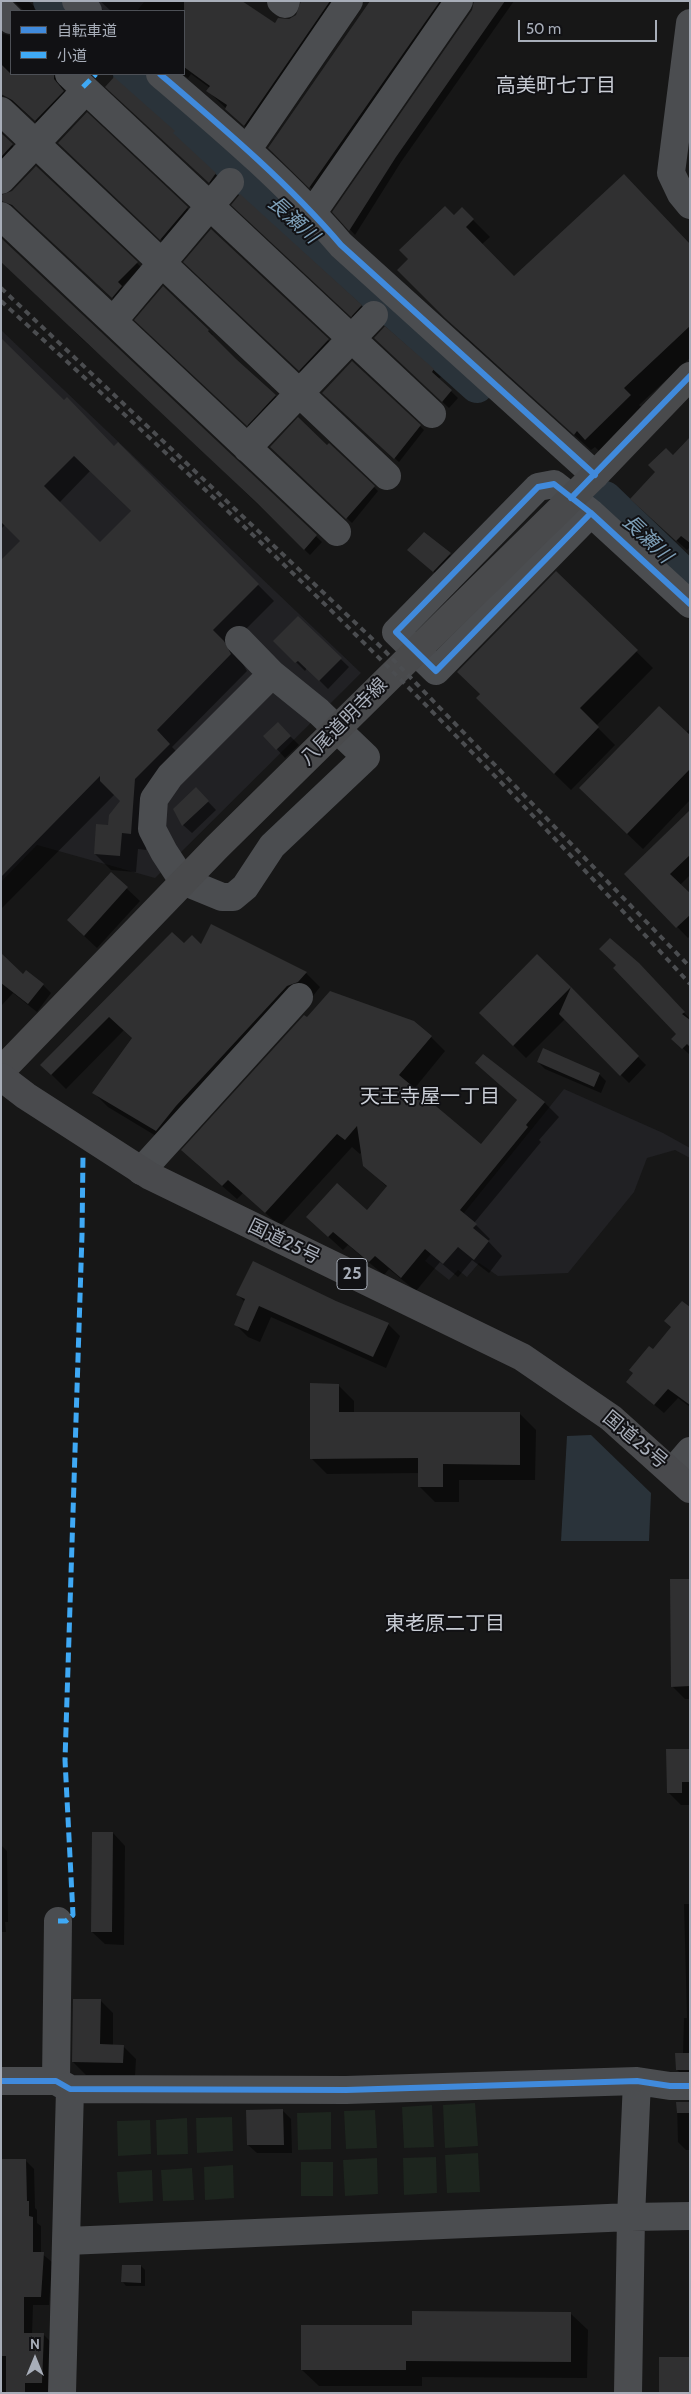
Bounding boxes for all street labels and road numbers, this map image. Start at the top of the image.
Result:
street label: 八尾道明寺線 [296,674,392,770]
street label: 国道25号 [244,1215,324,1269]
road number: 25 [337,1258,367,1290]
street label: 国道25号 [598,1406,672,1474]

